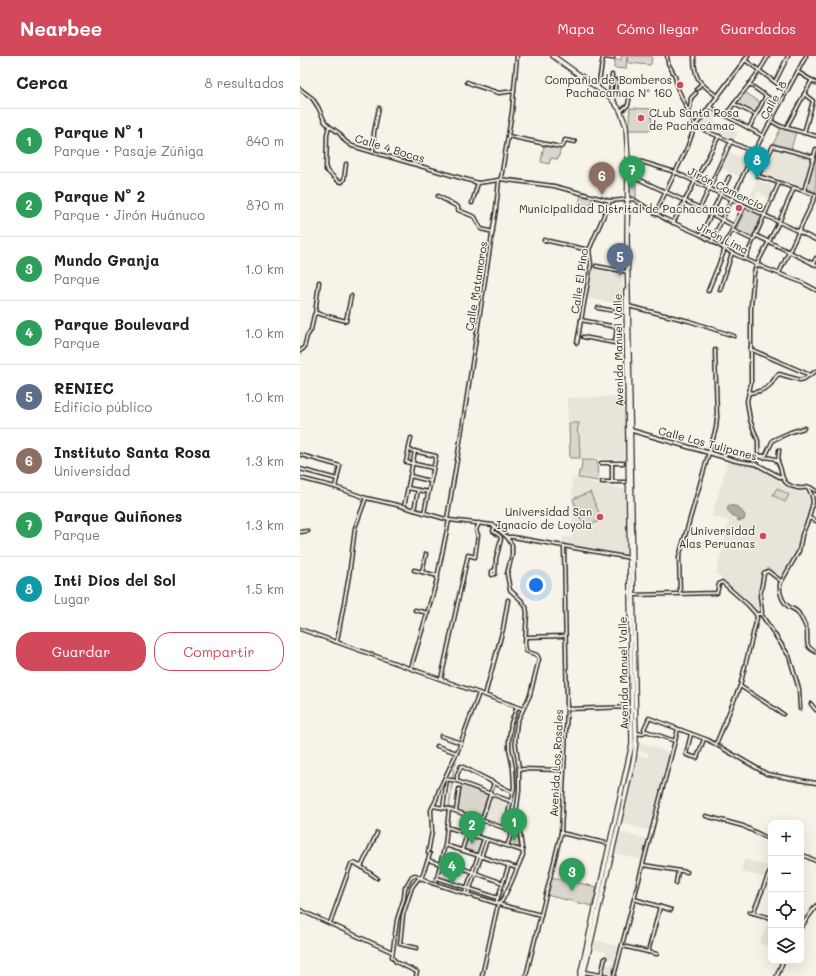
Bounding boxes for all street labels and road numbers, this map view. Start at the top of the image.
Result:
street label: Calle 18 [756,78,790,122]
street label: Calle 4 Bocas [353,130,427,166]
street label: Jirón Comercio [685,163,767,213]
street label: Jirón Lima [695,219,751,257]
street label: Calle Matamoros [462,240,490,332]
street label: Calle El Pino [567,247,591,315]
street label: Avenida Manuel Valle [610,293,626,407]
street label: Calle Los Tulipanes [657,423,759,463]
street label: Avenida Manuel Valle [615,616,631,730]
street label: Avenida Los Rosales [546,709,566,817]

